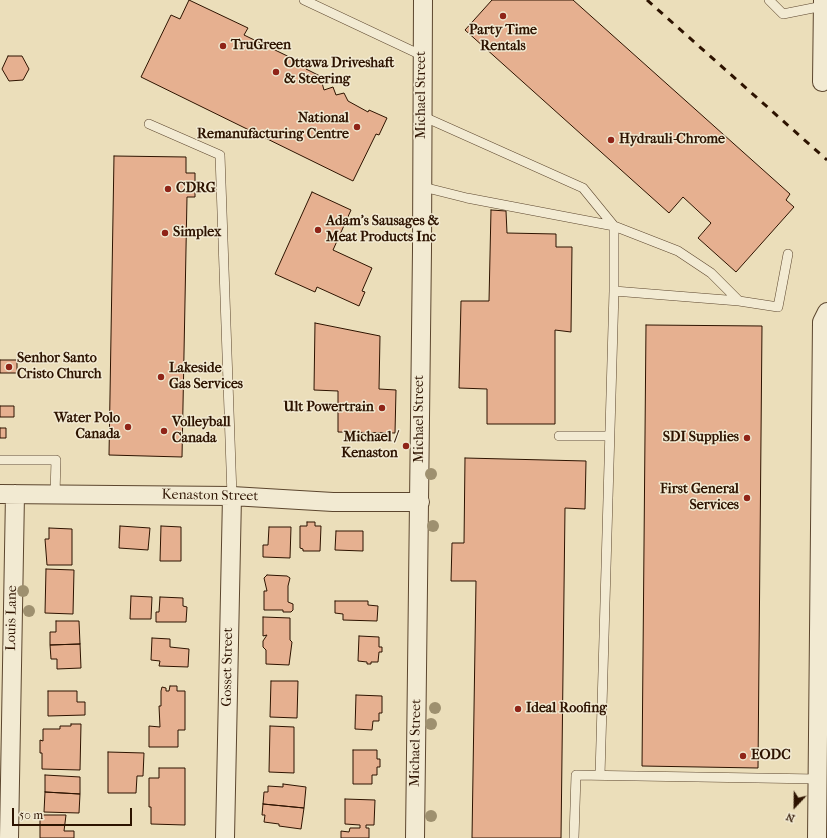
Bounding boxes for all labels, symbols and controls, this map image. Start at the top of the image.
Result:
marker: Party Time Rentals [498,11,508,21]
place label: Party Time Rentals [469,23,537,56]
place label: TruGreen [231,38,291,54]
marker: TruGreen [218,41,228,51]
street label: Michael Street [414,51,430,139]
place label: Ottawa Driveshaft & Steering [284,56,394,88]
marker: Ottawa Driveshaft & Steering [271,67,281,77]
place label: National Remanufacturing Centre [197,111,349,144]
marker: National Remanufacturing Centre [352,122,362,132]
place label: Hydrauli-Chrome [619,132,725,148]
marker: Hydrauli-Chrome [606,135,616,145]
place label: CDRG [176,181,216,197]
marker: CDRG [163,184,173,194]
place label: Adam's Sausages & Meat Products Inc [326,214,439,246]
place label: Simplex [173,225,221,241]
marker: Adam's Sausages & Meat Products Inc [313,225,323,235]
marker: Simplex [160,228,170,238]
place label: Senhor Santo Cristo Church [17,351,102,384]
place label: Lakeside Gas Services [169,361,243,394]
marker: Senhor Santo Cristo Church [4,362,14,372]
marker: Lakeside Gas Services [156,372,166,382]
street label: Michael Street [412,375,428,463]
place label: Ult Powertrain [284,400,374,416]
marker: Ult Powertrain [377,403,387,413]
place label: Water Polo Canada [54,411,120,444]
place label: Volleyball Canada [172,415,231,448]
marker: Water Polo Canada [123,422,133,432]
marker: Volleyball Canada [159,426,169,436]
place label: Michael / Kenaston [341,430,398,462]
place label: SDI Supplies [663,430,739,446]
marker: SDI Supplies [742,433,752,443]
marker: Michael / Kenaston [401,441,411,451]
place label: First General Services [660,482,739,514]
street label: Kenaston Street [161,487,259,505]
marker: First General Services [742,493,752,503]
street label: Louis Lane [3,585,21,651]
street label: Gosset Street [219,627,237,707]
street label: Michael Street [407,699,425,787]
place label: Ideal Roofing [526,701,607,717]
marker: Ideal Roofing [513,704,523,714]
place label: EODC [751,748,791,764]
marker: EODC [738,751,748,761]
north arrow [775,786,815,826]
scale bar [14,800,134,826]
text: 50 m [19,808,43,822]
text: N [784,810,797,825]

